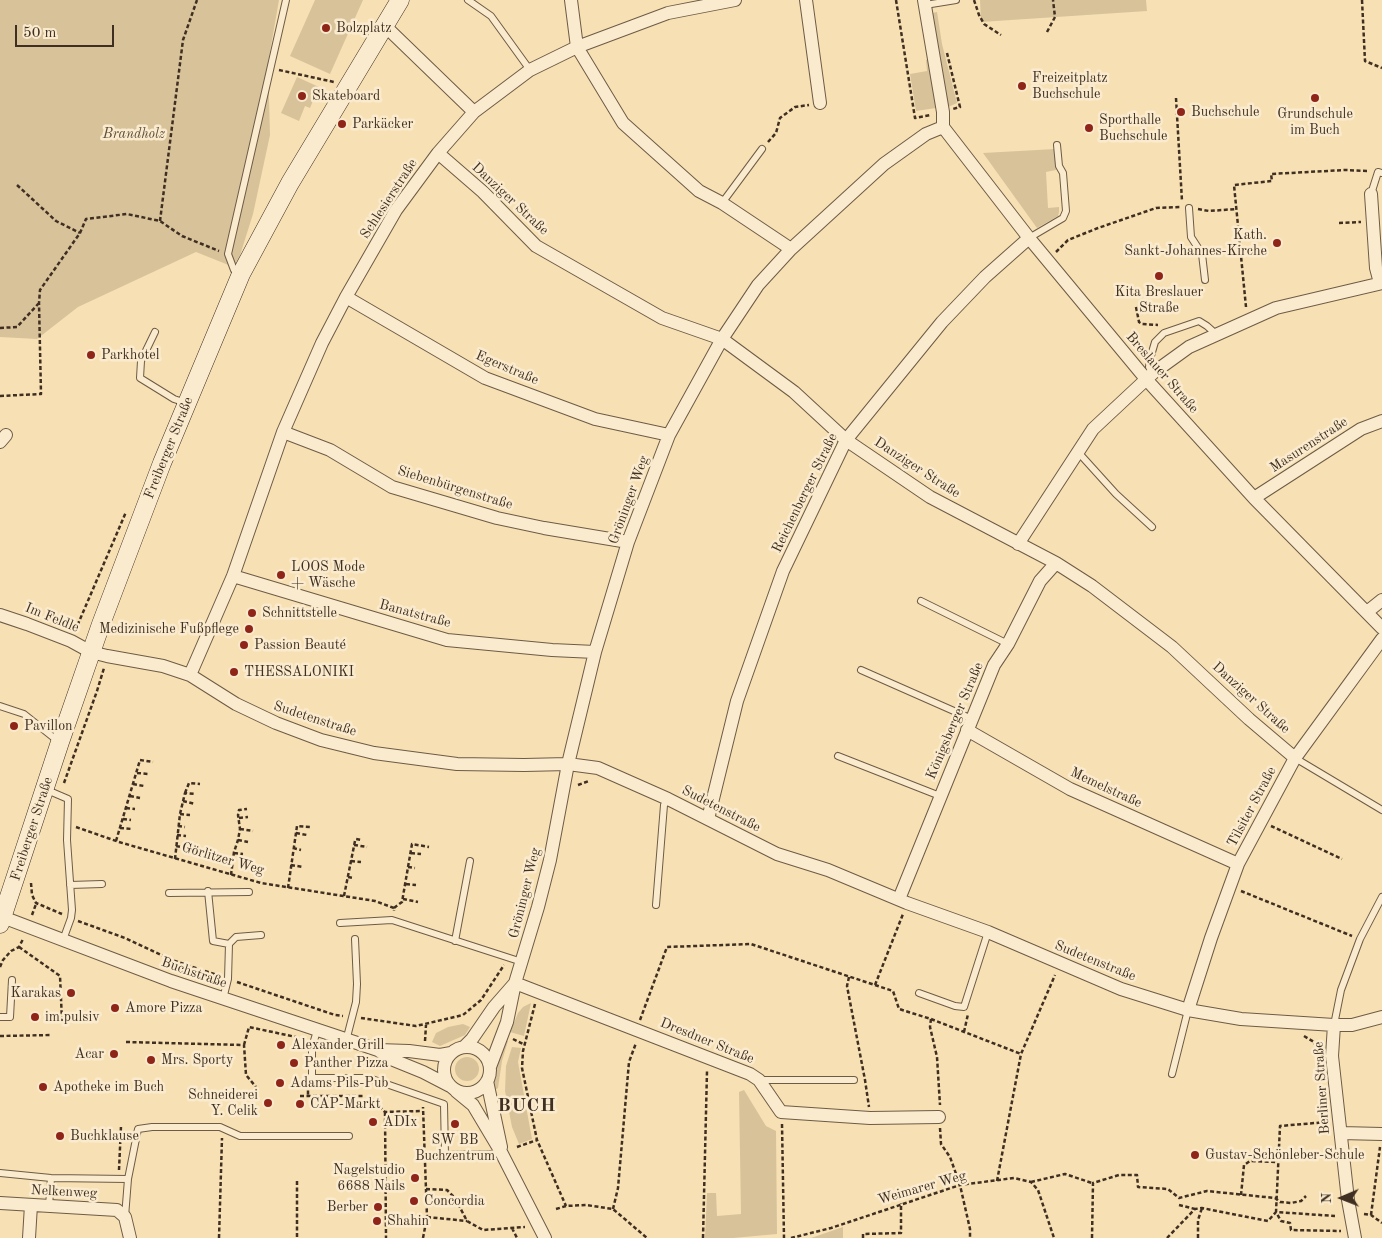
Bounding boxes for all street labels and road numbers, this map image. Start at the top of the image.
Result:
street label: Schlesierstraße [357,156,421,242]
street label: Danziger Straße [468,159,552,239]
street label: Breslauer Straße [1122,329,1202,417]
street label: Egerstraße [473,347,541,389]
street label: Freiberger Straße [141,395,197,501]
street label: Masurenstraße [1267,414,1351,476]
street label: Reichenberger Straße [769,430,841,556]
street label: Danziger Straße [871,434,963,502]
street label: Gröninger Weg [605,453,653,547]
street label: Siebenbürgenstraße [395,463,515,513]
street label: Banatstraße [377,596,453,632]
street label: Im Feldle [23,600,81,636]
street label: Danziger Straße [1209,659,1293,737]
street label: Königsberger Straße [923,660,987,782]
street label: Sudetenstraße [271,698,359,740]
street label: Memelstraße [1068,764,1144,812]
street label: Tilsiter Straße [1224,764,1280,850]
street label: Freiberger Straße [7,775,57,883]
street label: Sudetenstraße [679,782,763,836]
street label: Görlitzer Weg [180,839,266,879]
street label: Gröninger Weg [506,846,544,940]
street label: Sudetenstraße [1052,937,1138,985]
street label: Buchstraße [159,954,229,992]
street label: Dresdner Straße [657,1014,757,1068]
street label: Berliner Straße [1310,1041,1334,1135]
street label: Weimarer Weg [876,1167,968,1209]
street label: Nelkenweg [30,1182,98,1202]

